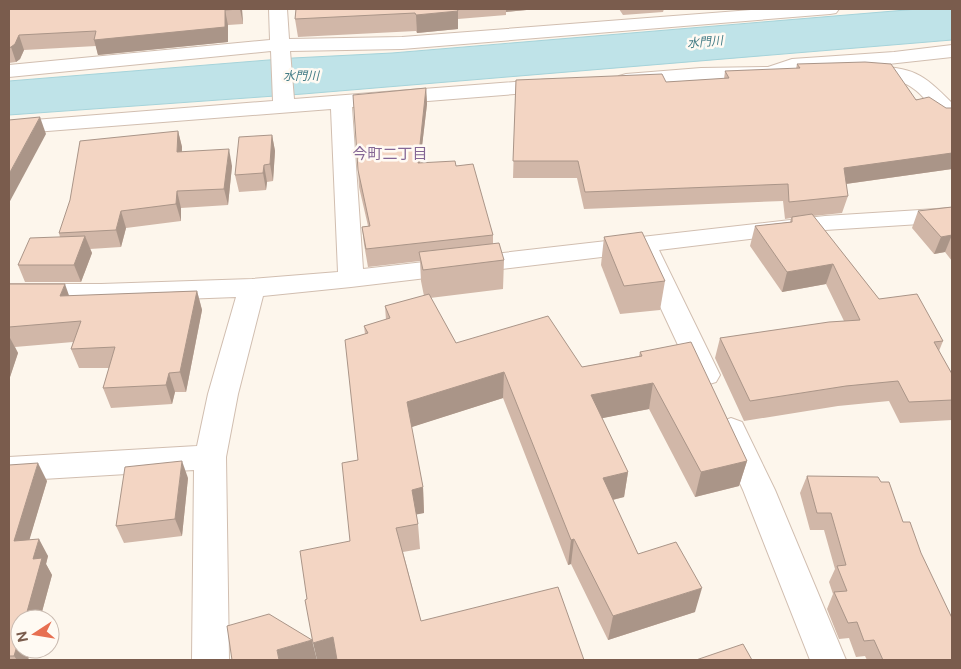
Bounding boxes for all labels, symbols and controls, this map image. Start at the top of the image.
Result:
water label: 水門川 [686,33,726,51]
water label: 水門川 [283,69,321,83]
district label: 今町二丁目 [352,145,428,162]
north arrow [10,609,60,659]
text: N [13,630,31,644]

